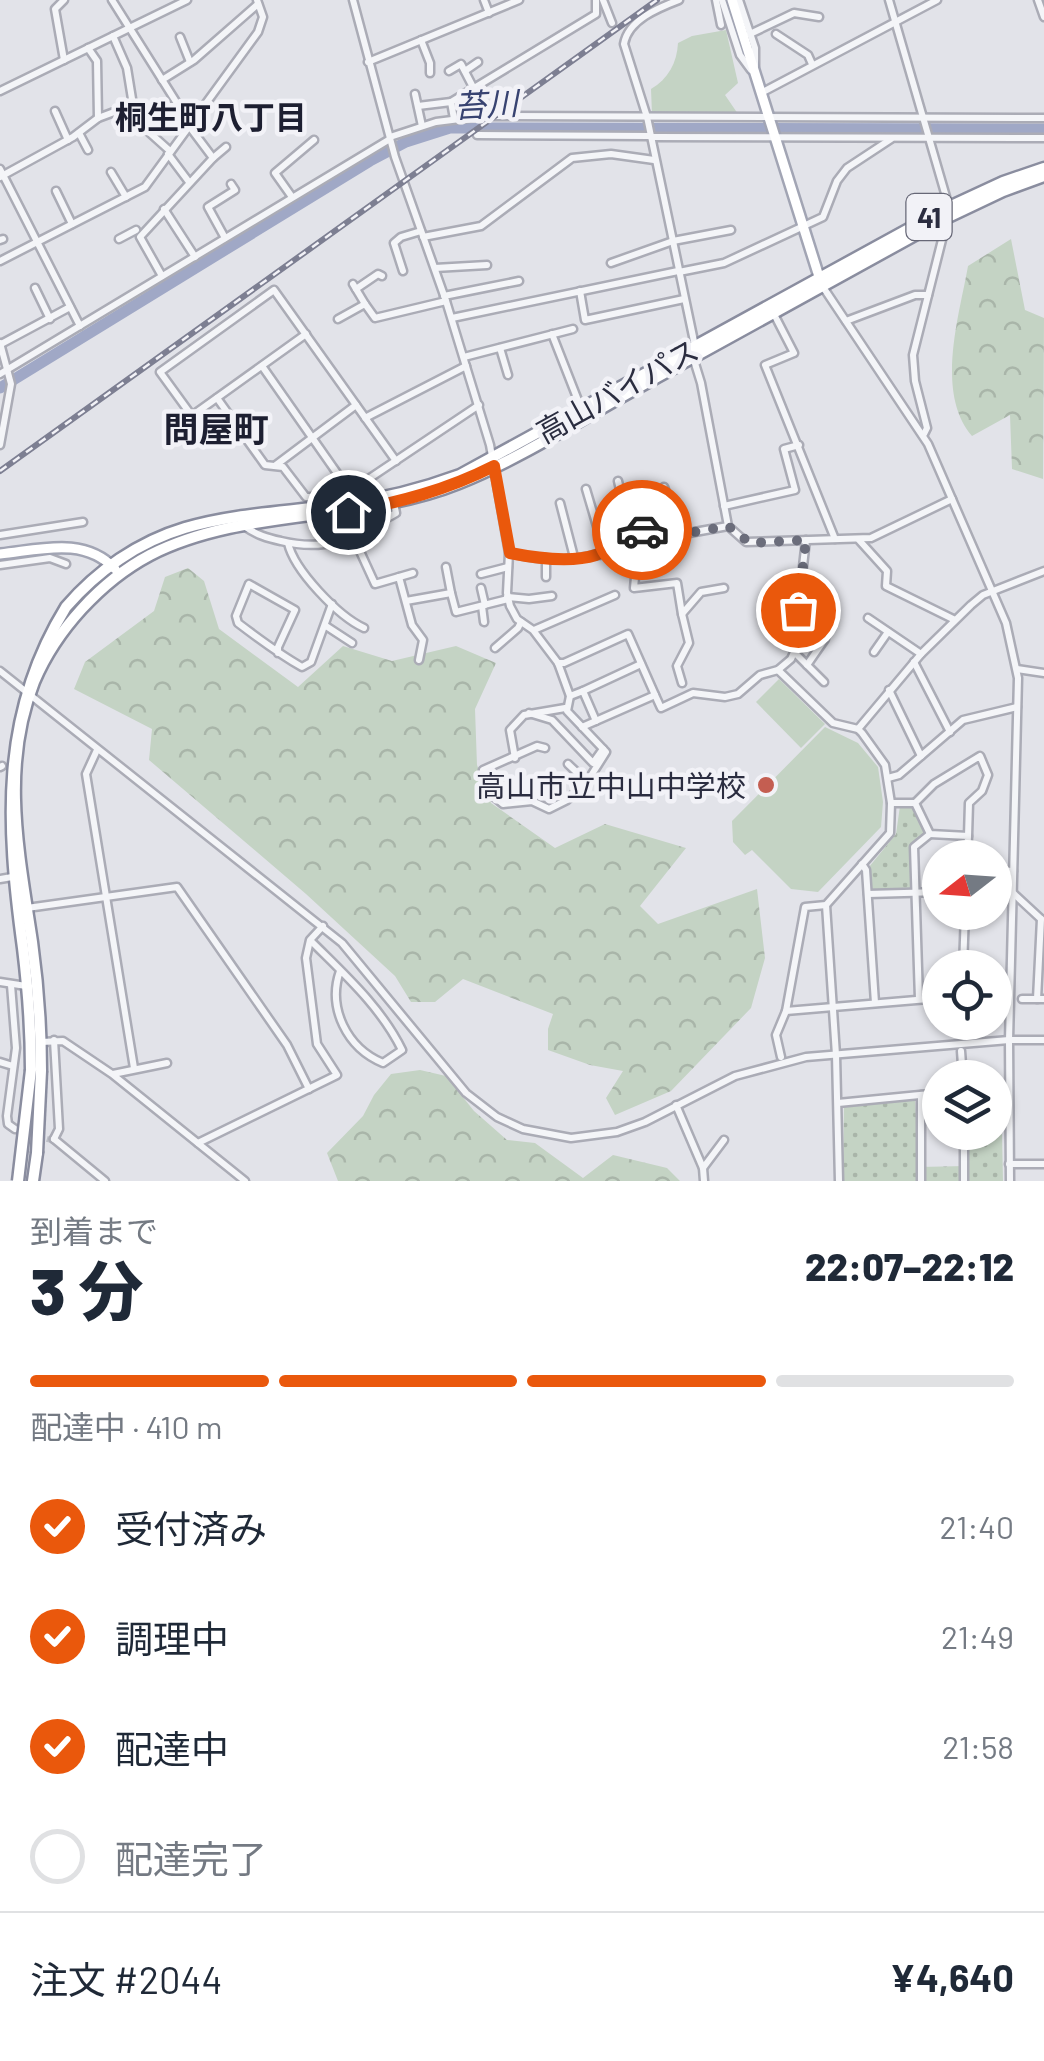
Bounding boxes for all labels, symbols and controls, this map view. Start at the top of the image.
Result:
water label: 苔川 [453,82,522,124]
district label: 桐生町八丁目 [115,97,307,135]
road number: 41 [906,194,952,240]
street label: 高山バイパス [530,331,704,449]
district label: 問屋町 [163,407,269,449]
pin [306,470,391,555]
courier [592,480,692,580]
icon: home [321,485,376,540]
icon: car [615,503,670,558]
pin [756,568,841,653]
icon: bag [771,583,826,638]
place label: 高山市立中山中学校 [476,767,746,803]
marker: 高山市立中山中学校 [755,774,777,796]
north arrow [922,840,1012,930]
map controls [922,840,1012,1150]
button: locate [922,950,1012,1040]
button: layers [922,1060,1012,1150]
text: 到着まで [30,1211,158,1249]
text: 22:07–22:12 [805,1243,1014,1289]
text: 3 分 [30,1250,144,1328]
text: 配達中 · 410 m [30,1407,222,1445]
icon: check [30,1499,85,1554]
text: 受付済み [115,1505,267,1551]
text: 21:40 [940,1507,1014,1545]
icon: check [30,1609,85,1664]
text: 調理中 [115,1615,229,1661]
text: 21:49 [941,1617,1014,1655]
icon: check [30,1719,85,1774]
text: 配達中 [115,1725,229,1771]
text: 21:58 [942,1727,1014,1765]
text: 配達完了 [115,1835,267,1881]
text: ¥4,640 [890,1954,1014,2000]
text: 注文 #2044 [30,1956,222,2002]

